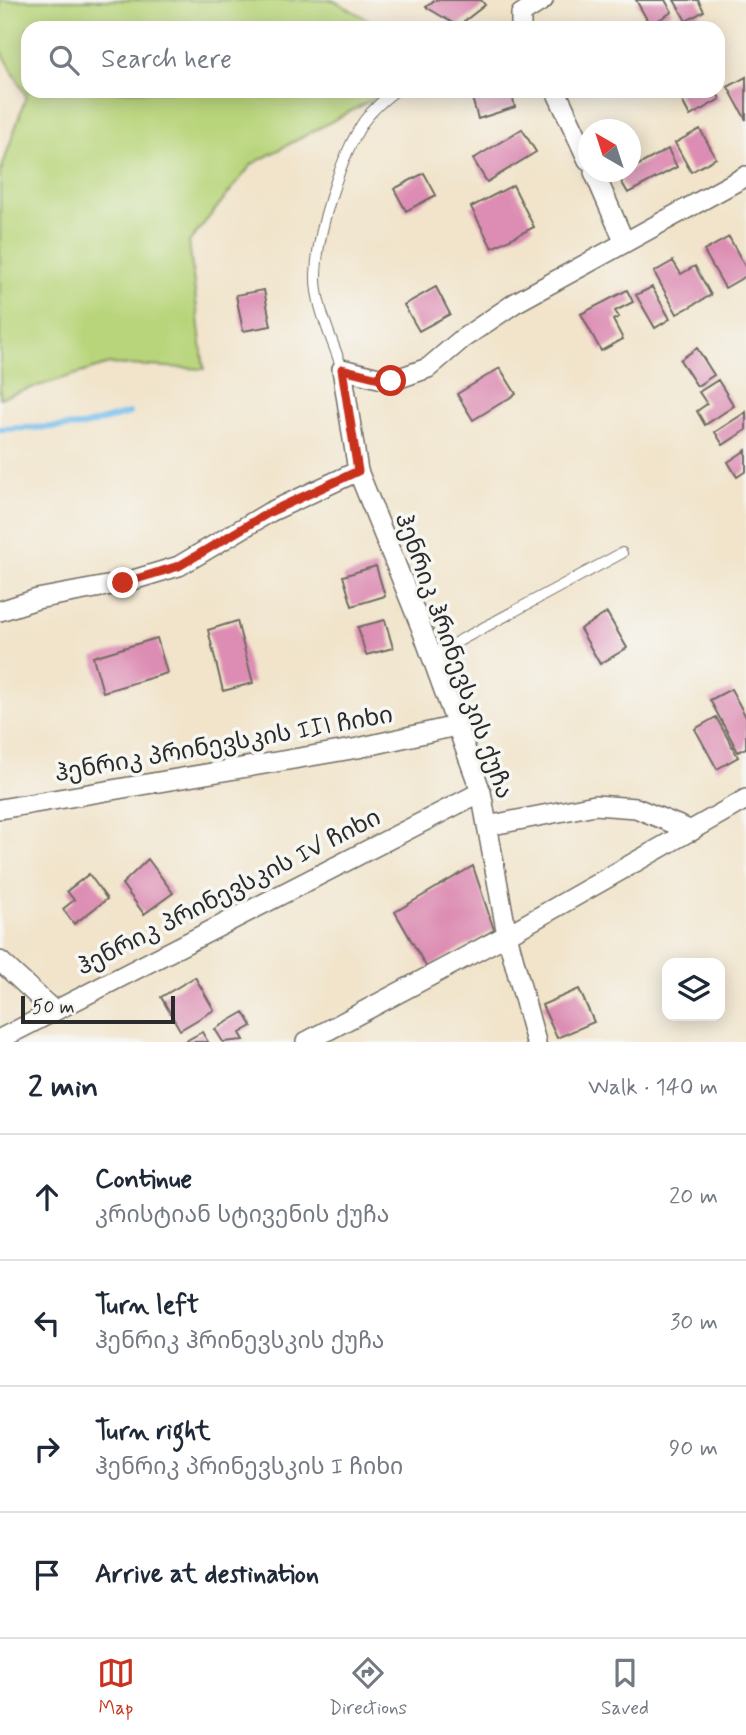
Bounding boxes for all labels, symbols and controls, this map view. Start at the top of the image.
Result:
search box [21,21,725,98]
icon: search [45,41,83,79]
text: Search here [101,43,232,77]
north arrow [578,119,641,182]
route start [375,365,406,396]
street label: ჰენრიკ ჰრინევსკის ქუჩა [387,509,519,803]
route end [107,567,138,598]
street label: ჰენრიკ პრინევსკის III ჩიხი [53,700,395,790]
street label: ჰენრიკ პრინევსკის IV ჩიხი [72,803,386,983]
map controls [662,958,725,1021]
button: layers [662,958,725,1021]
scale bar [21,993,175,1025]
text: 50 m [32,995,75,1020]
text: 2 min [28,1068,98,1107]
text: Walk · 140 m [588,1073,718,1103]
text: Continue [95,1163,192,1197]
icon: ahead [28,1178,66,1216]
text: 20 m [669,1182,718,1212]
text: კრისტიან სტივენის ქუჩა [95,1201,389,1231]
text: Turn left [95,1289,199,1323]
icon: left [28,1304,66,1342]
text: 30 m [670,1308,718,1338]
text: ჰენრიკ ჰრინევსკის ქუჩა [95,1327,384,1357]
text: Turn right [95,1415,211,1449]
icon: right [28,1430,66,1468]
text: 90 m [669,1434,718,1464]
text: ჰენრიკ პრინევსკის I ჩიხი [95,1453,403,1483]
icon: arrive [28,1556,66,1594]
text: Arrive at destination [95,1558,319,1592]
tab: Map [97,1654,135,1721]
tab: Directions [329,1654,407,1721]
tab: Saved [601,1654,649,1721]

